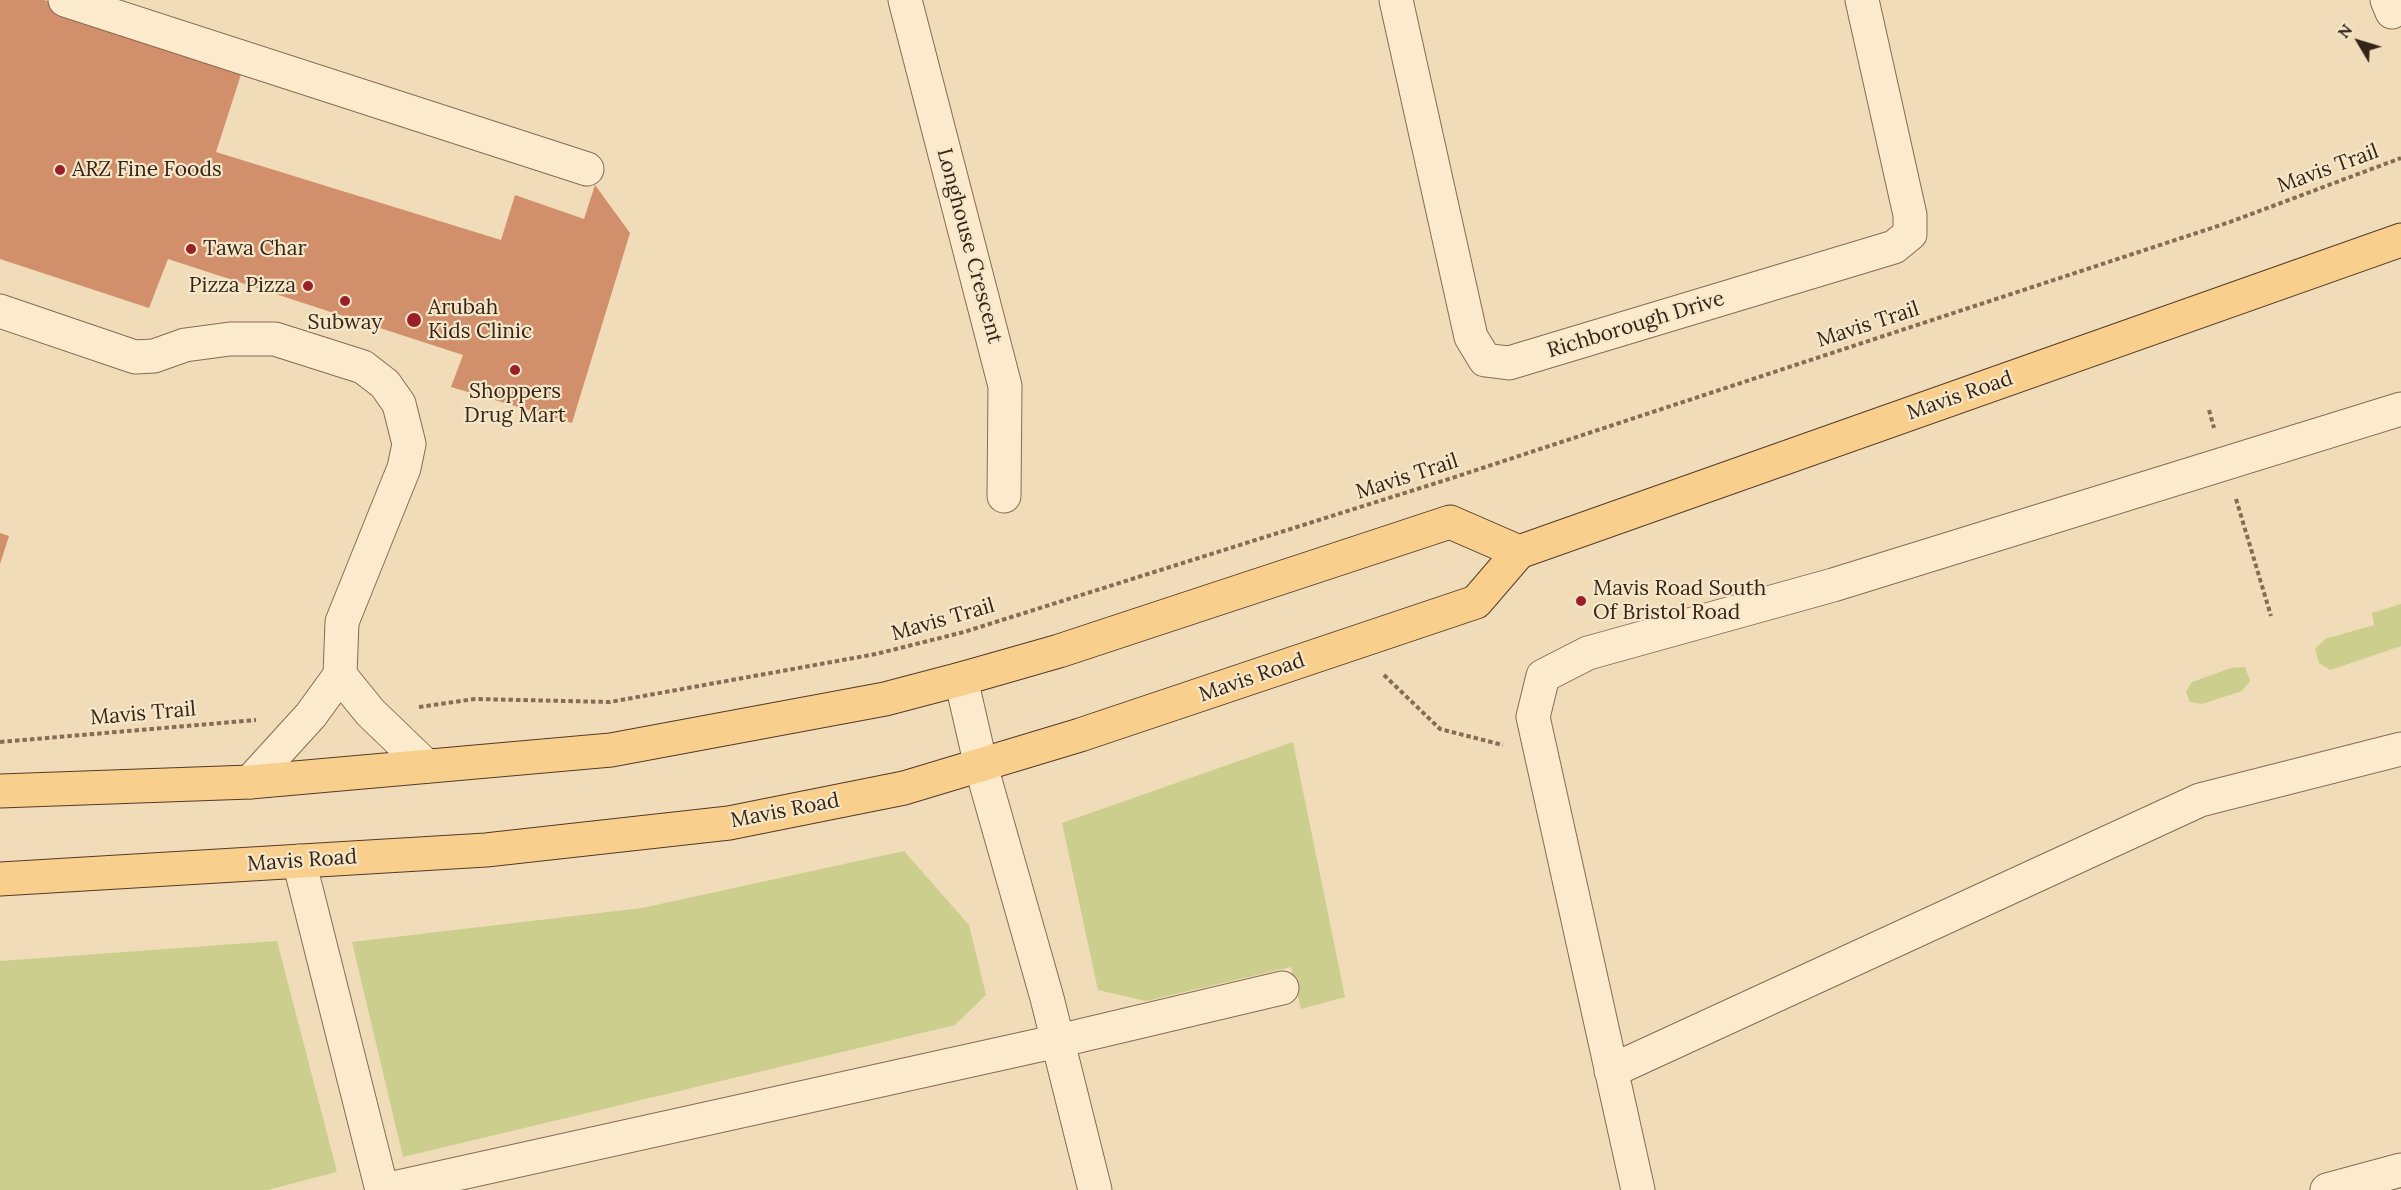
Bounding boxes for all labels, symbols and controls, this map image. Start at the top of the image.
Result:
north arrow [2329,12,2389,72]
text: N [2333,20,2357,42]
street label: Mavis Trail [2274,139,2382,199]
street label: Longhouse Crescent [931,146,1007,346]
place label: ARZ Fine Foods [72,157,222,183]
marker: ARZ Fine Foods [53,163,67,177]
place label: Tawa Char [203,236,307,262]
marker: Tawa Char [184,242,198,256]
place label: Pizza Pizza [189,273,296,299]
marker: Pizza Pizza [301,279,315,293]
street label: Richborough Drive [1544,286,1728,364]
marker: Subway [338,294,352,308]
place label: Arubah Kids Clinic [428,295,532,345]
street label: Mavis Trail [1814,297,1922,353]
place label: Subway [308,310,382,336]
marker: Arubah Kids Clinic [405,311,423,329]
marker: Shoppers Drug Mart [508,363,522,377]
street label: Mavis Road [1904,366,2016,426]
place label: Shoppers Drug Mart [464,379,566,429]
street label: Mavis Trail [1353,449,1461,505]
place label: Mavis Road South Of Bristol Road [1593,576,1766,626]
street label: Mavis Trail [889,593,997,647]
marker: Mavis Road South Of Bristol Road [1574,594,1588,608]
street label: Mavis Road [1196,648,1308,708]
street label: Mavis Trail [89,697,197,731]
street label: Mavis Road [728,788,842,834]
street label: Mavis Road [246,845,358,877]

